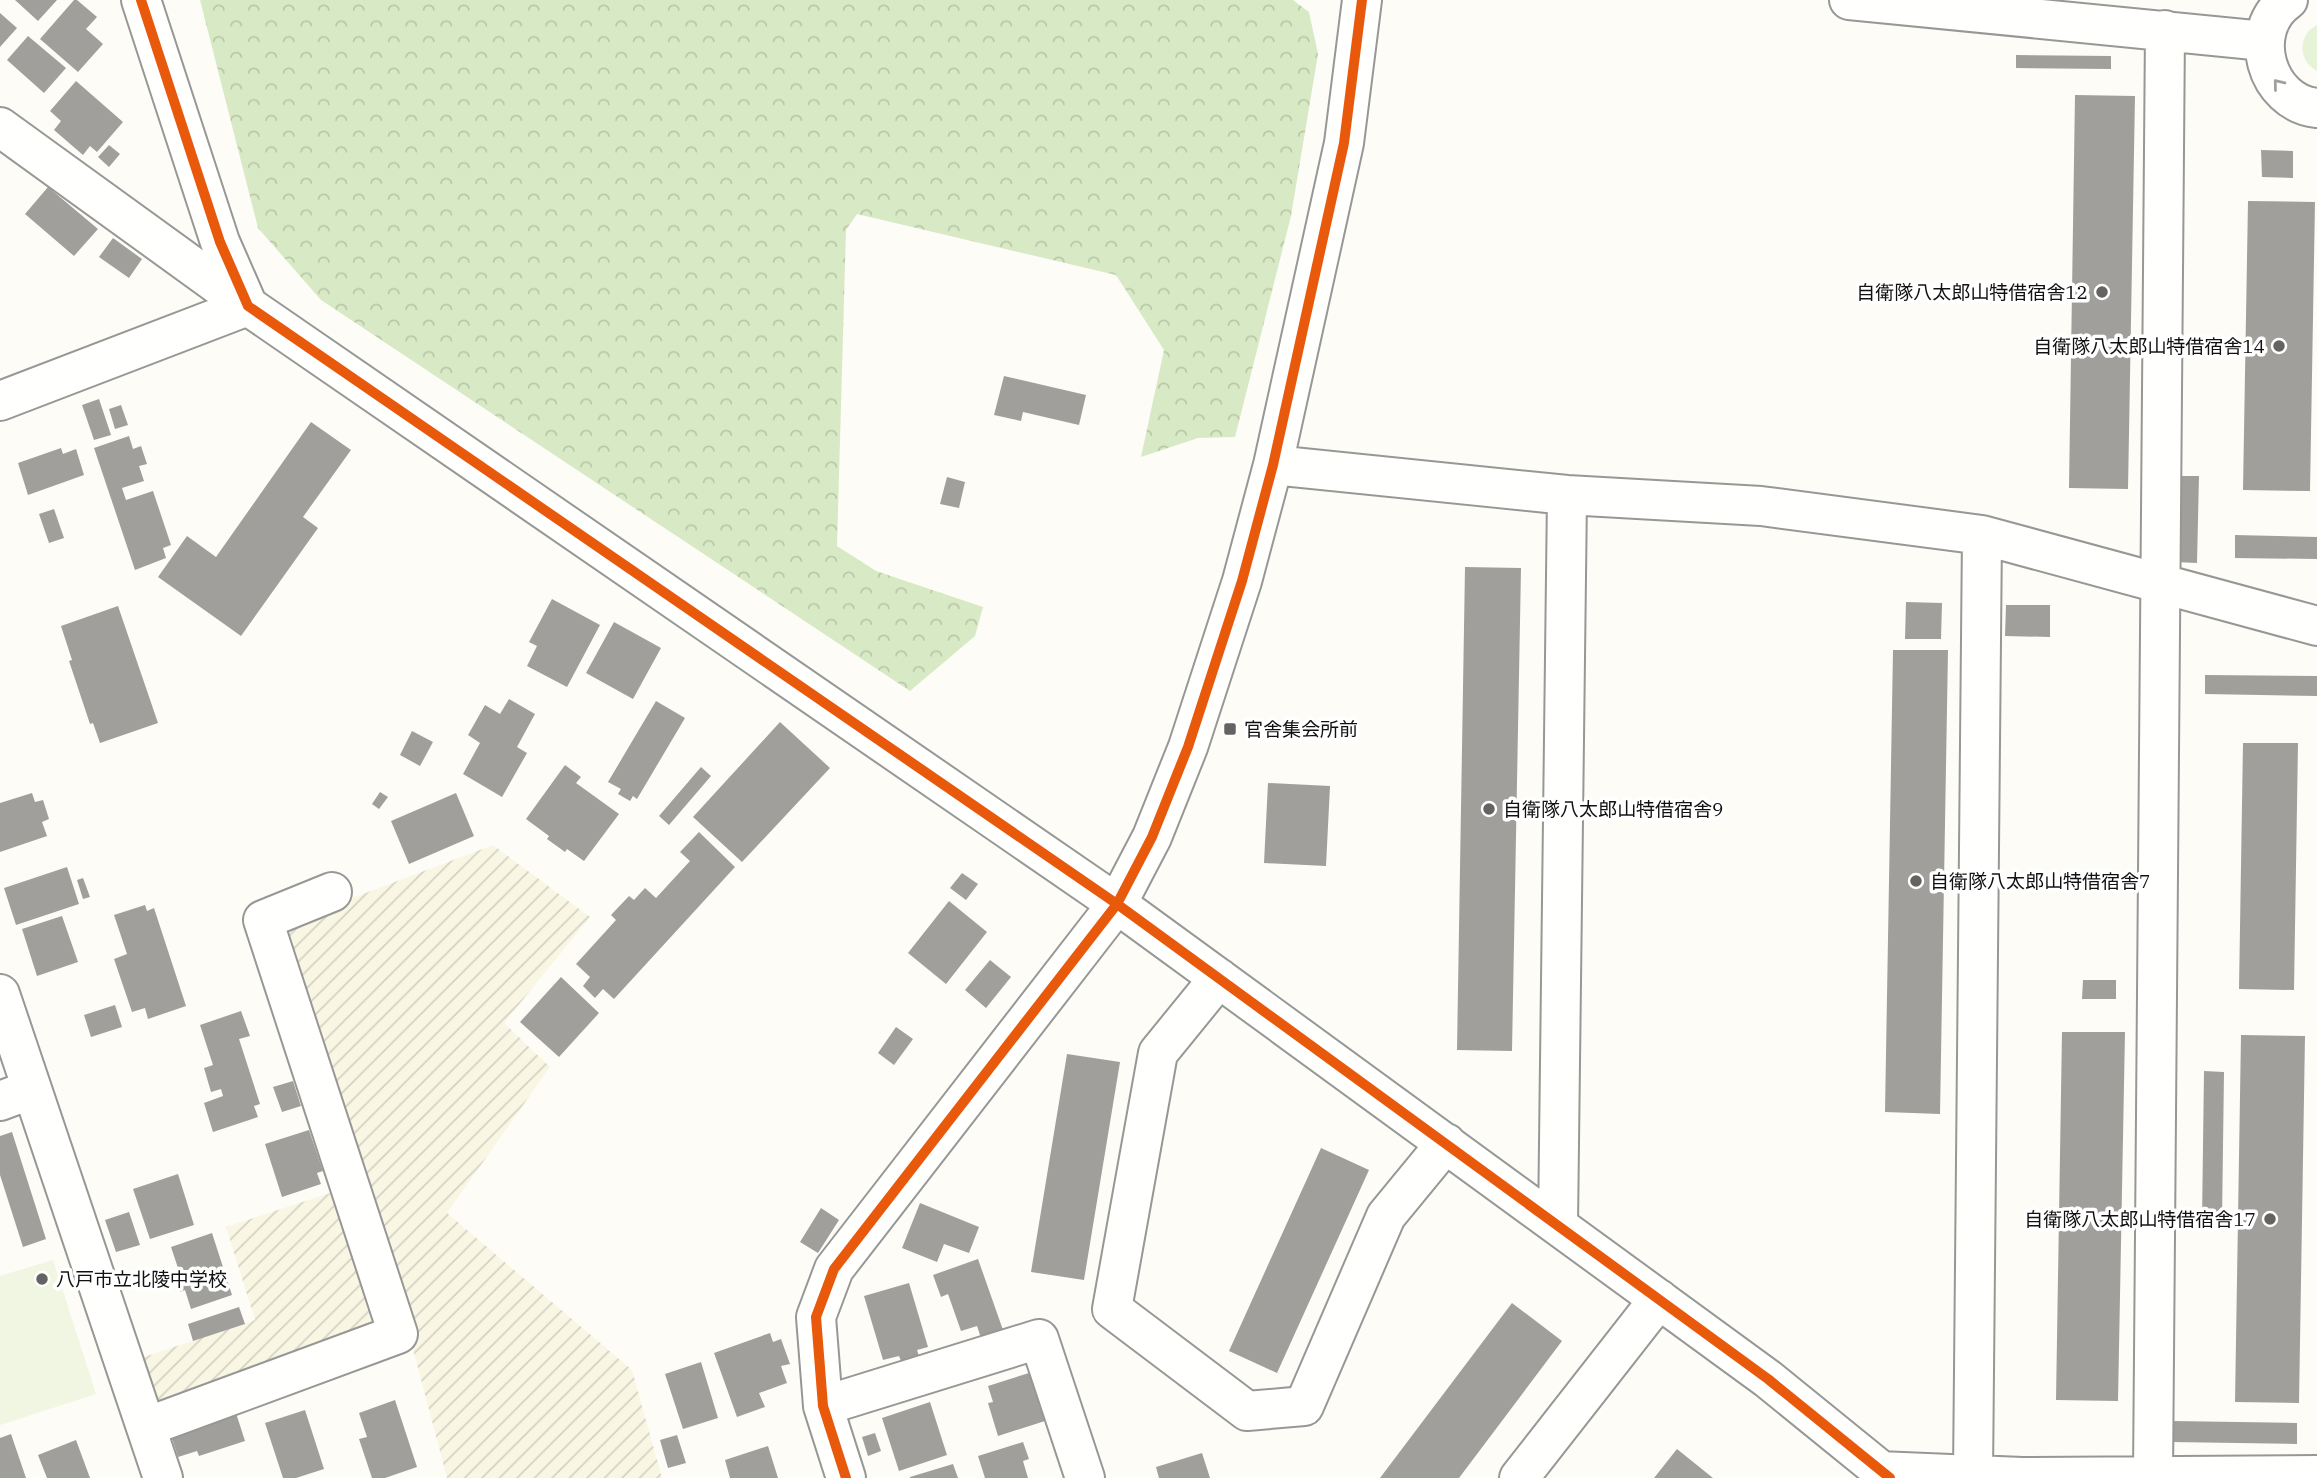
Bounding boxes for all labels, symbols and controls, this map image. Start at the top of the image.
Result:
one-way arrow [2274,80,2286,93]
place label: 自衛隊八太郎山特借宿舎12 [1856,280,2088,304]
marker: 自衛隊八太郎山特借宿舎12 [2094,284,2110,300]
place label: 自衛隊八太郎山特借宿舎14 [2033,334,2265,358]
marker: 自衛隊八太郎山特借宿舎14 [2271,338,2287,354]
place label: 官舎集会所前 [1244,717,1358,741]
marker: 官舎集会所前 [1222,721,1238,737]
place label: 自衛隊八太郎山特借宿舎9 [1503,797,1723,821]
marker: 自衛隊八太郎山特借宿舎9 [1481,801,1497,817]
place label: 自衛隊八太郎山特借宿舎7 [1930,869,2150,893]
marker: 自衛隊八太郎山特借宿舎7 [1908,873,1924,889]
place label: 自衛隊八太郎山特借宿舎17 [2024,1207,2256,1231]
marker: 自衛隊八太郎山特借宿舎17 [2262,1211,2278,1227]
place label: 八戸市立北陵中学校 [56,1267,227,1291]
marker: 八戸市立北陵中学校 [34,1271,50,1287]

